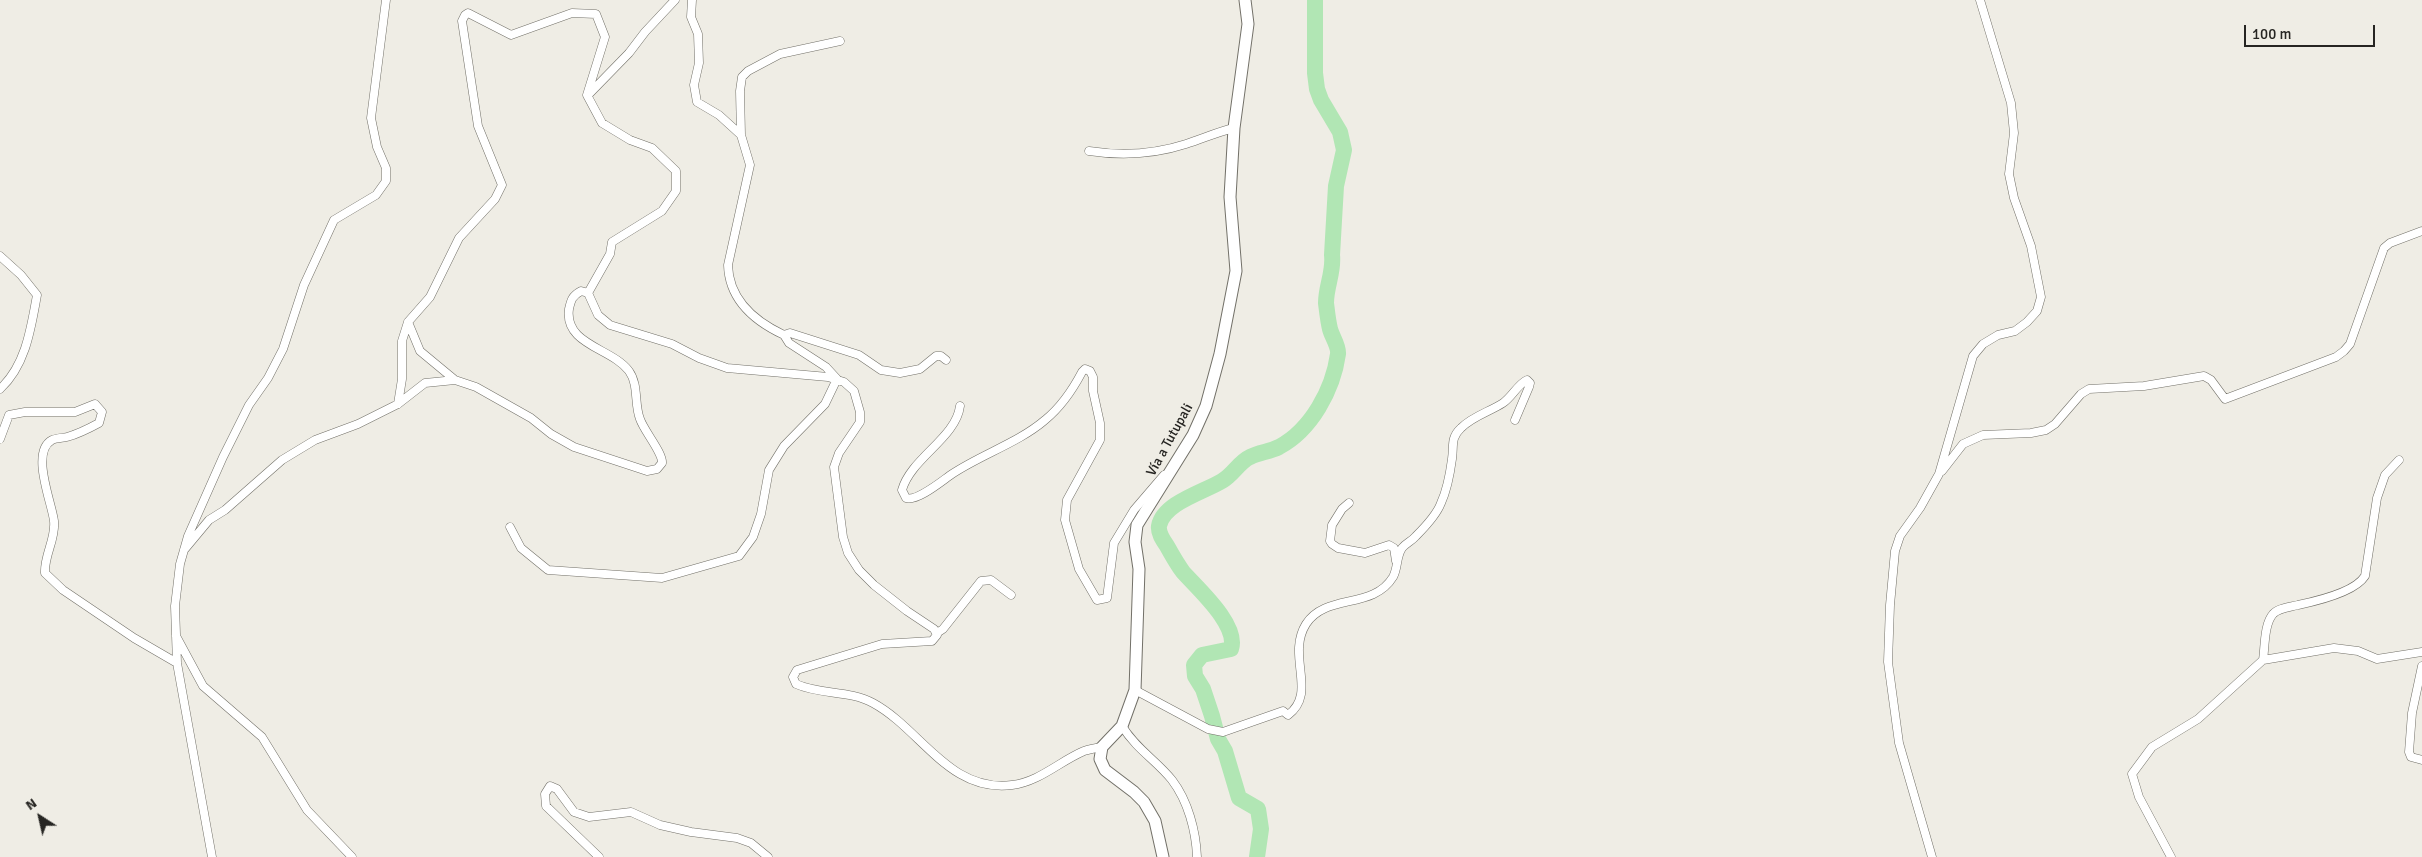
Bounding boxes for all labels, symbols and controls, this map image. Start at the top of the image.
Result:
scale bar [2247,15,2378,47]
text: 100 m [2252,25,2292,43]
street label: Vía a Tutupali [1143,401,1197,479]
north arrow [15,792,65,842]
text: N [22,795,40,814]

